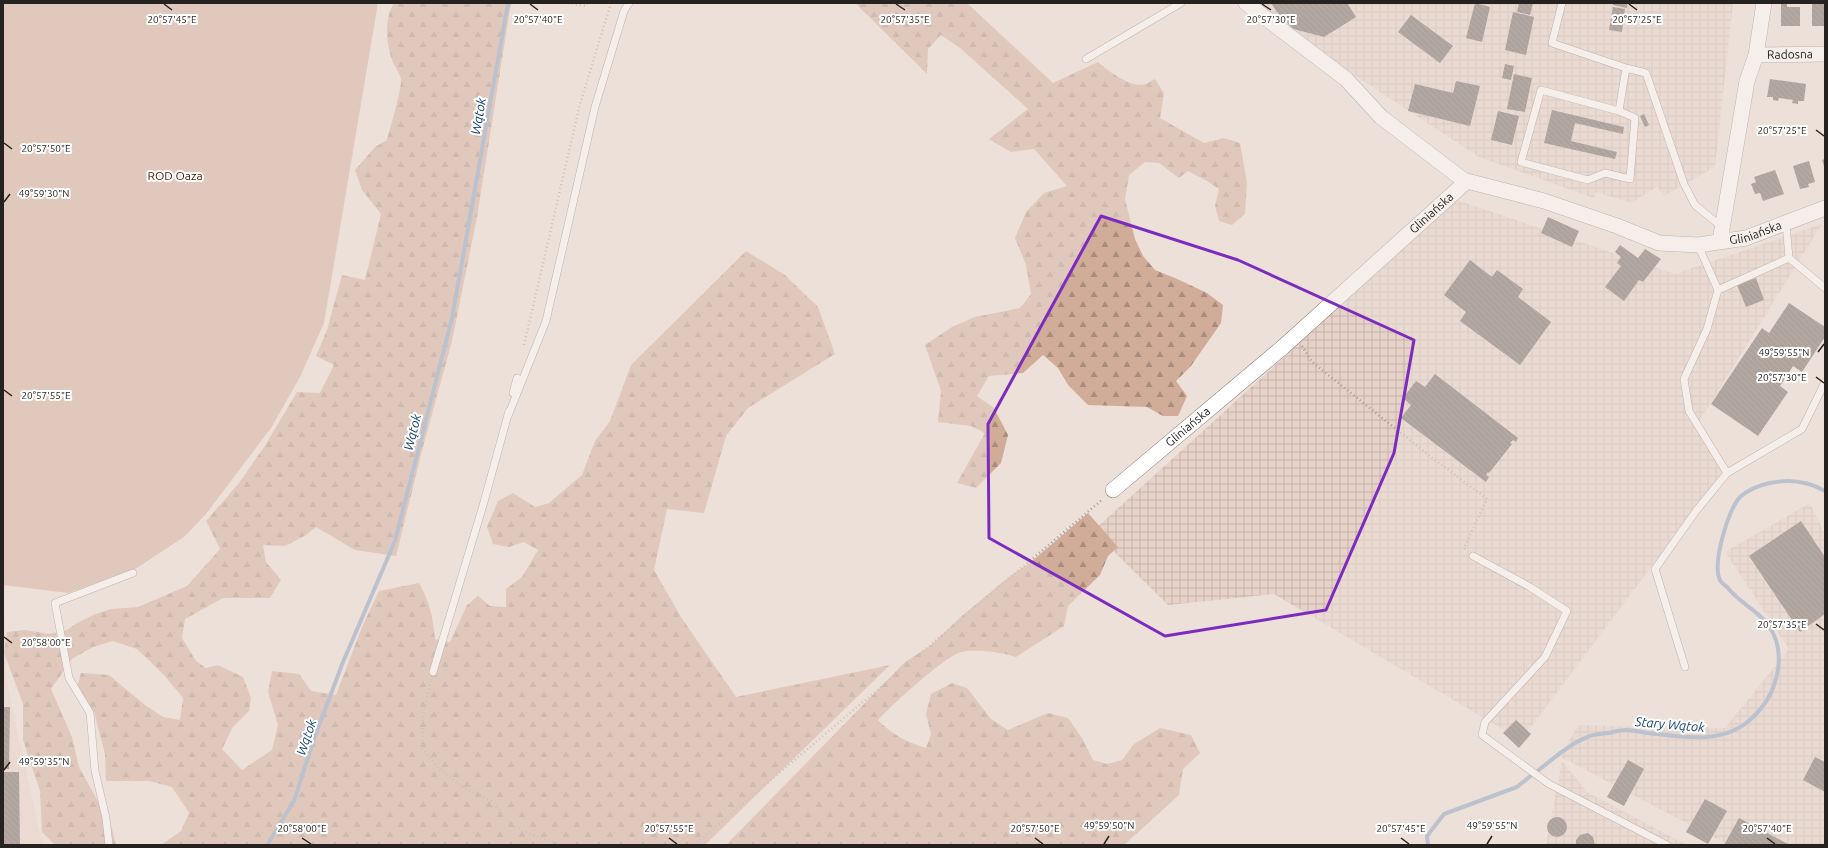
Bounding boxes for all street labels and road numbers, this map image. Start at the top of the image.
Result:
street label: Radosna [1767,47,1813,61]
street label: Gliniańska [1407,190,1456,236]
street label: Gliniańska [1728,218,1783,246]
street label: Gliniańska [1163,404,1213,449]

